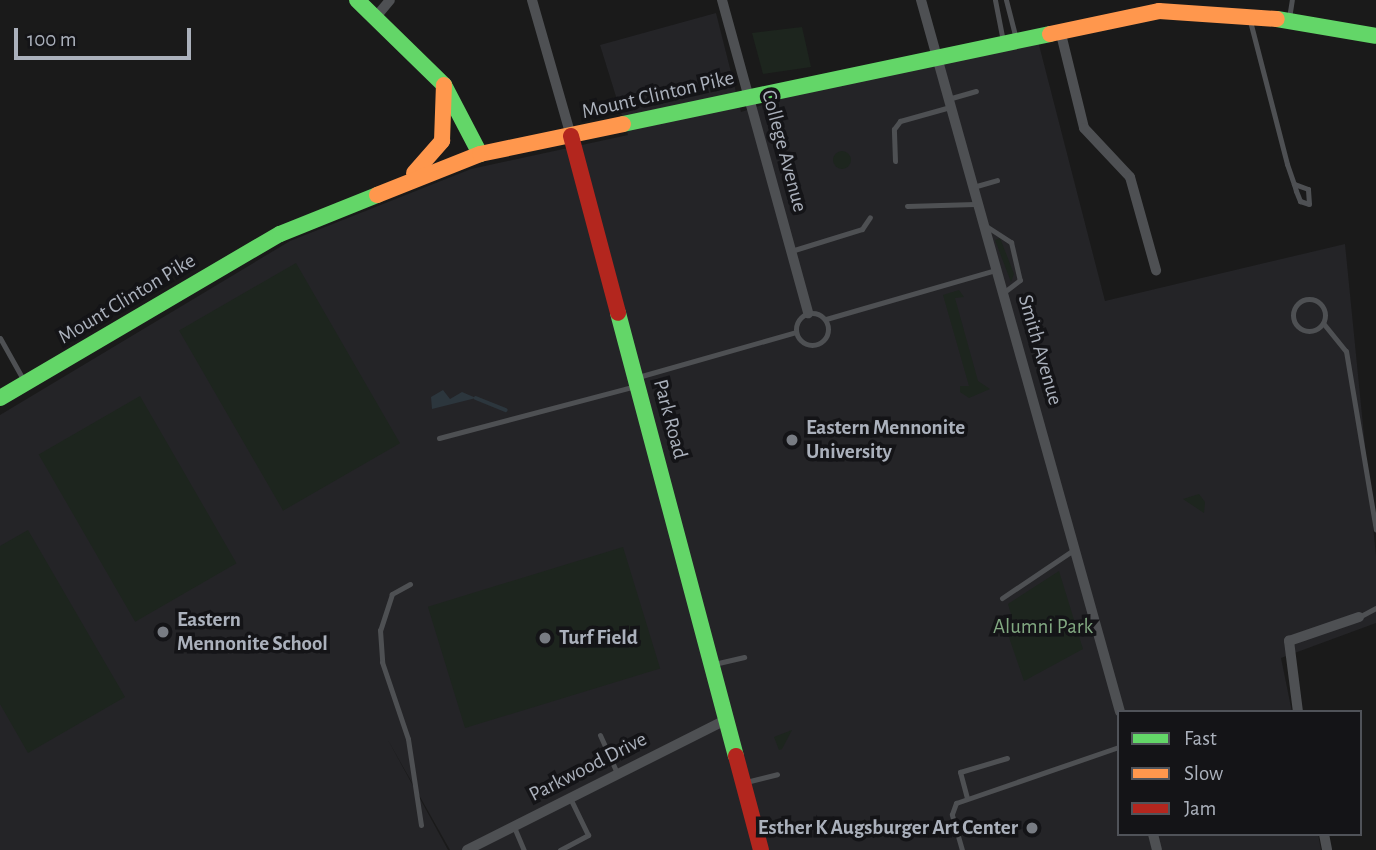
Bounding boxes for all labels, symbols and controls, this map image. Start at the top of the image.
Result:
scale bar [18,14,194,58]
text: 100 m [27,29,77,50]
street label: Mount Clinton Pike [579,65,737,125]
street label: College Avenue [756,87,812,215]
street label: Mount Clinton Pike [54,248,200,350]
street label: Smith Avenue [1012,292,1068,408]
street label: Park Road [647,376,693,462]
place label: Eastern Mennonite University [806,415,965,465]
marker: Eastern Mennonite University [784,432,800,448]
place label: Eastern Mennonite School [177,607,328,657]
park label: Alumni Park [993,614,1093,640]
marker: Eastern Mennonite School [155,624,171,640]
place label: Turf Field [559,625,638,651]
marker: Turf Field [537,630,553,646]
legend [1117,710,1362,836]
street label: Parkwood Drive [525,727,651,807]
text: Fast [1184,728,1217,749]
text: Slow [1184,763,1223,784]
text: Jam [1184,798,1216,819]
place label: Esther K Augsburger Art Center [758,815,1018,841]
marker: Esther K Augsburger Art Center [1024,820,1040,836]

